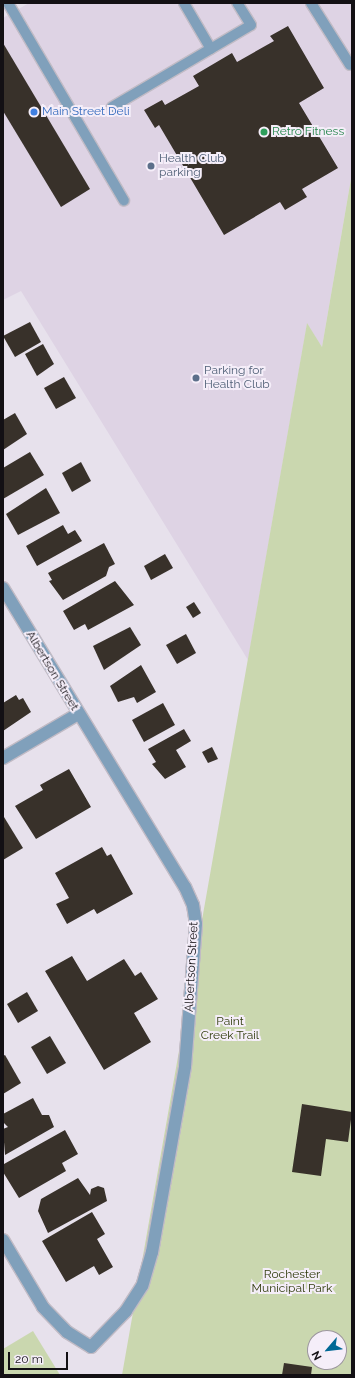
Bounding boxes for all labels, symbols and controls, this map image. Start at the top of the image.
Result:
place label: Main Street Deli [42,105,130,119]
marker: Main Street Deli [29,107,39,117]
place label: Retro Fitness [272,125,344,139]
marker: Retro Fitness [259,127,269,137]
place label: Health Club parking [159,152,225,180]
marker: Health Club parking [146,161,156,171]
place label: Parking for Health Club [204,364,270,392]
marker: Parking for Health Club [191,373,201,383]
street label: Albertson Street [23,629,81,713]
street label: Albertson Street [182,922,202,1012]
park label: Paint Creek Trail [201,1015,259,1043]
park label: Rochester Municipal Park [251,1268,333,1296]
north arrow [307,1330,347,1370]
scale bar [10,1344,70,1370]
text: N [309,1349,325,1362]
text: 20 m [15,1352,43,1366]

